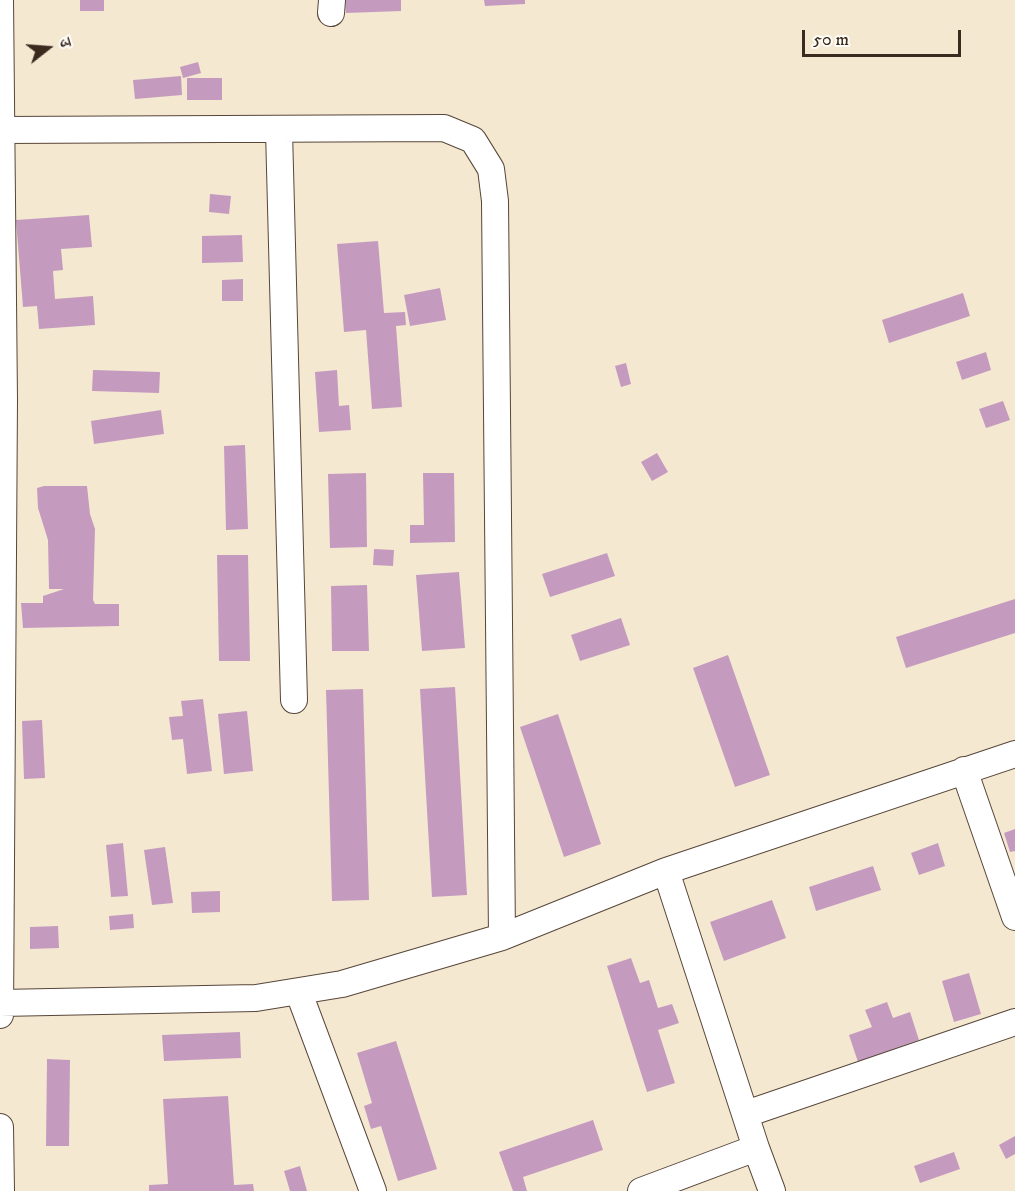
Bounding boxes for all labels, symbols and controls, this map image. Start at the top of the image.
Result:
north arrow [18,18,78,78]
scale bar [805,18,964,56]
text: 50 m [813,29,849,51]
text: उ [54,36,76,50]

